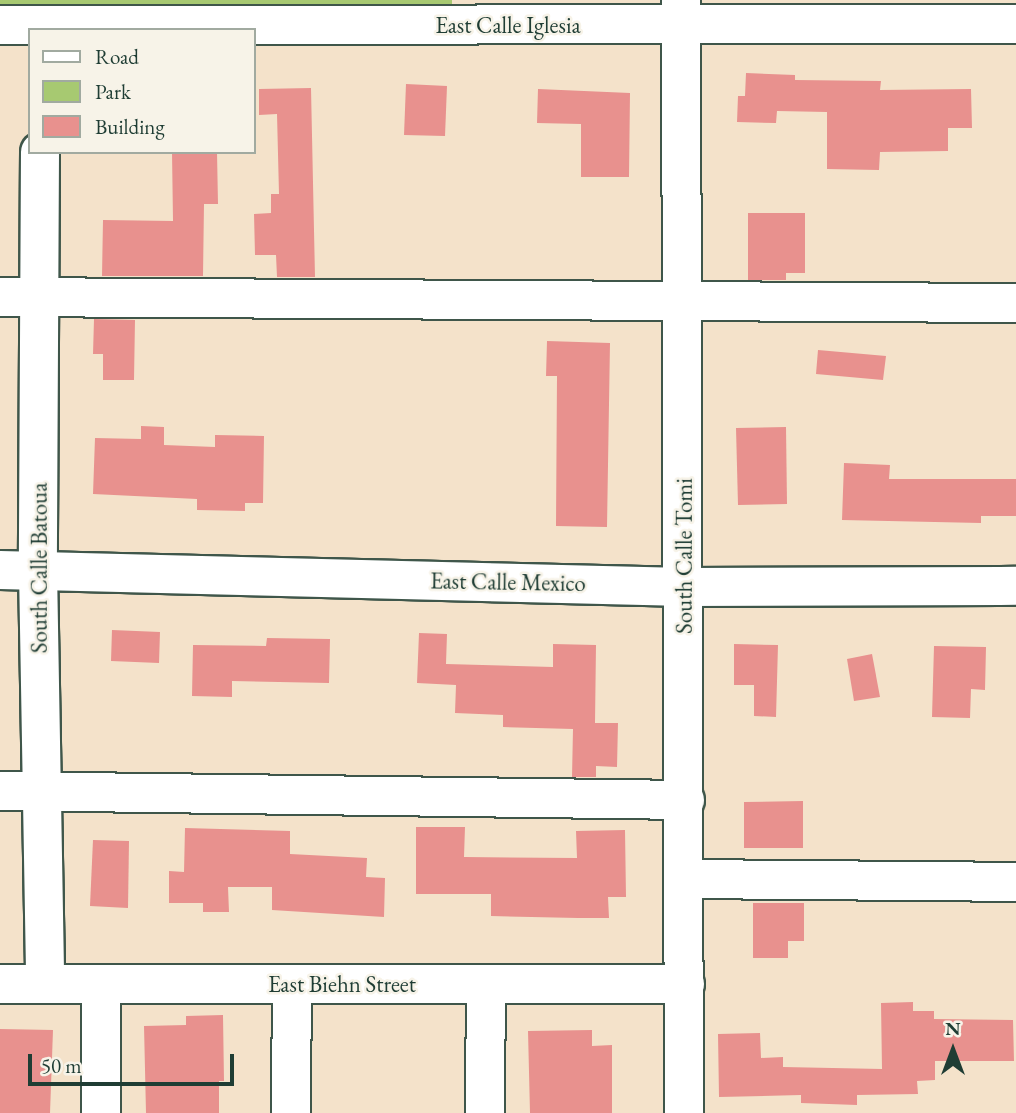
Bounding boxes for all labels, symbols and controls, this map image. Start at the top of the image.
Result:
street label: East Calle Iglesia [435,11,581,39]
legend [28,28,256,154]
text: Road [95,43,139,70]
text: Park [95,78,131,105]
text: Building [95,113,165,140]
street label: South Calle Tomi [670,478,698,634]
street label: South Calle Batoua [25,483,53,653]
street label: East Calle Mexico [430,567,586,597]
street label: East Biehn Street [268,970,416,998]
north arrow [918,1015,988,1085]
text: N [945,1016,961,1041]
scale bar [32,1040,238,1084]
text: 50 m [41,1052,82,1079]

